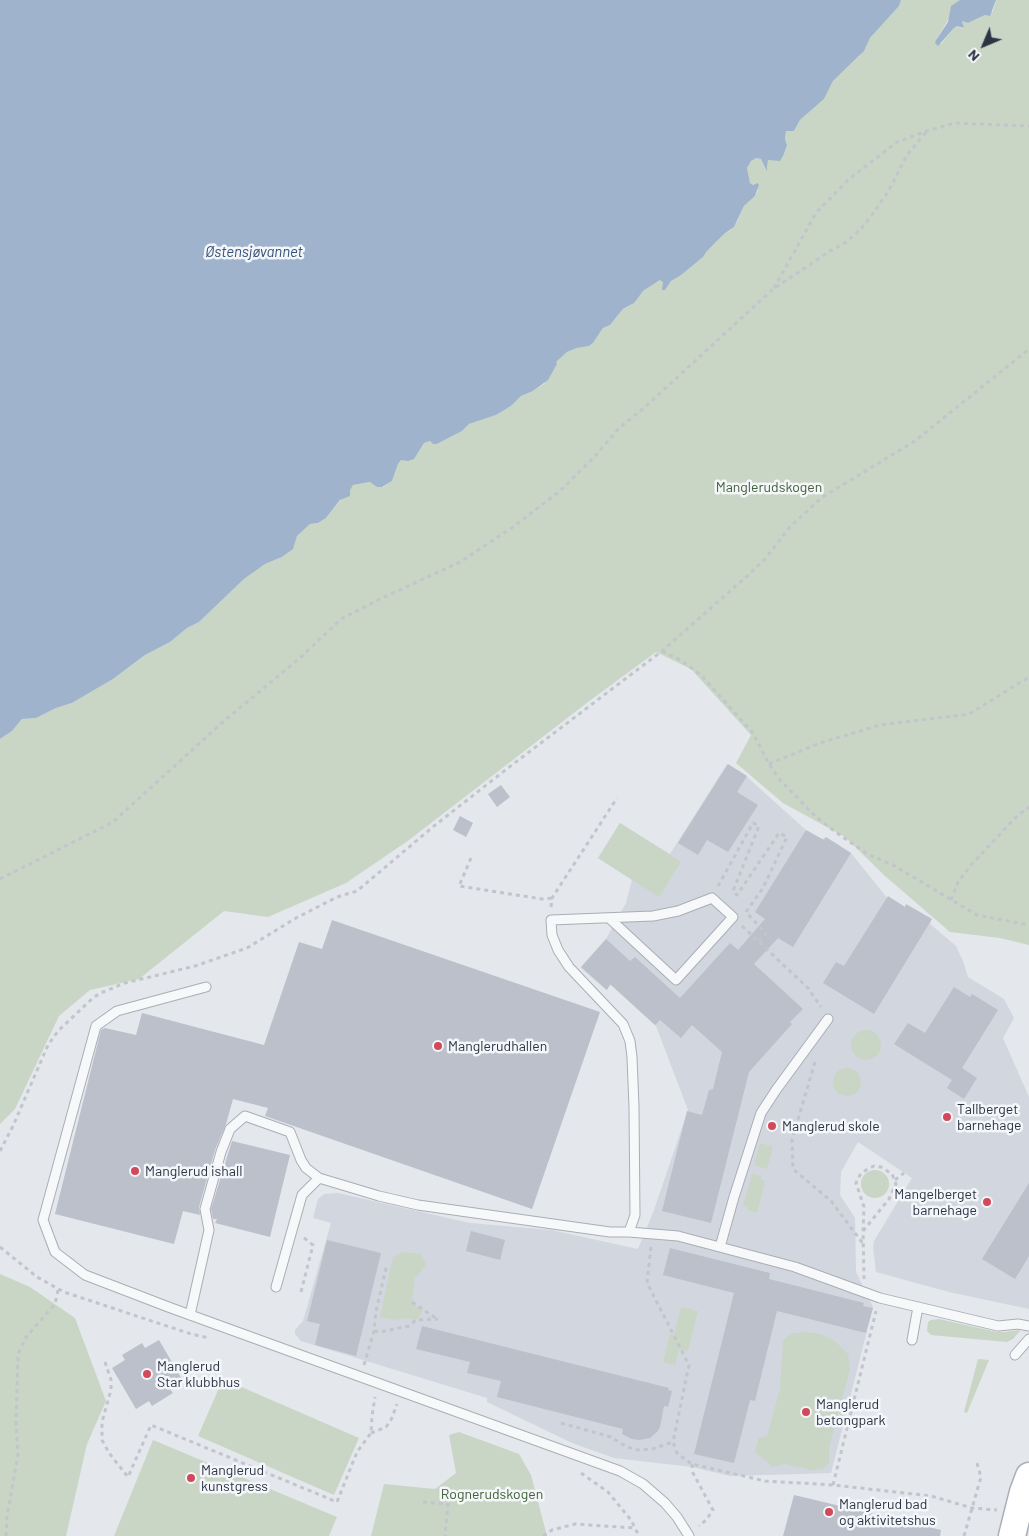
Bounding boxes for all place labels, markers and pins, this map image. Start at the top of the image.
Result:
place label: Manglerudhallen [448,1038,547,1054]
marker: Manglerudhallen [432,1040,444,1052]
place label: Tallberget barnehage [957,1101,1021,1134]
marker: Tallberget barnehage [941,1111,953,1123]
place label: Manglerud skole [782,1118,880,1134]
marker: Manglerud skole [766,1120,778,1132]
place label: Manglerud ishall [145,1163,242,1179]
marker: Manglerud ishall [129,1165,141,1177]
place label: Mangelberget barnehage [894,1186,977,1218]
marker: Mangelberget barnehage [981,1196,993,1208]
place label: Manglerud Star klubbhus [157,1358,240,1390]
marker: Manglerud Star klubbhus [141,1368,153,1380]
place label: Manglerud betongpark [816,1396,885,1428]
marker: Manglerud betongpark [800,1406,812,1418]
place label: Manglerud kunstgress [201,1462,268,1494]
marker: Manglerud kunstgress [185,1472,197,1484]
place label: Manglerud bad og aktivitetshus [839,1496,936,1528]
marker: Manglerud bad og aktivitetshus [823,1506,835,1518]

